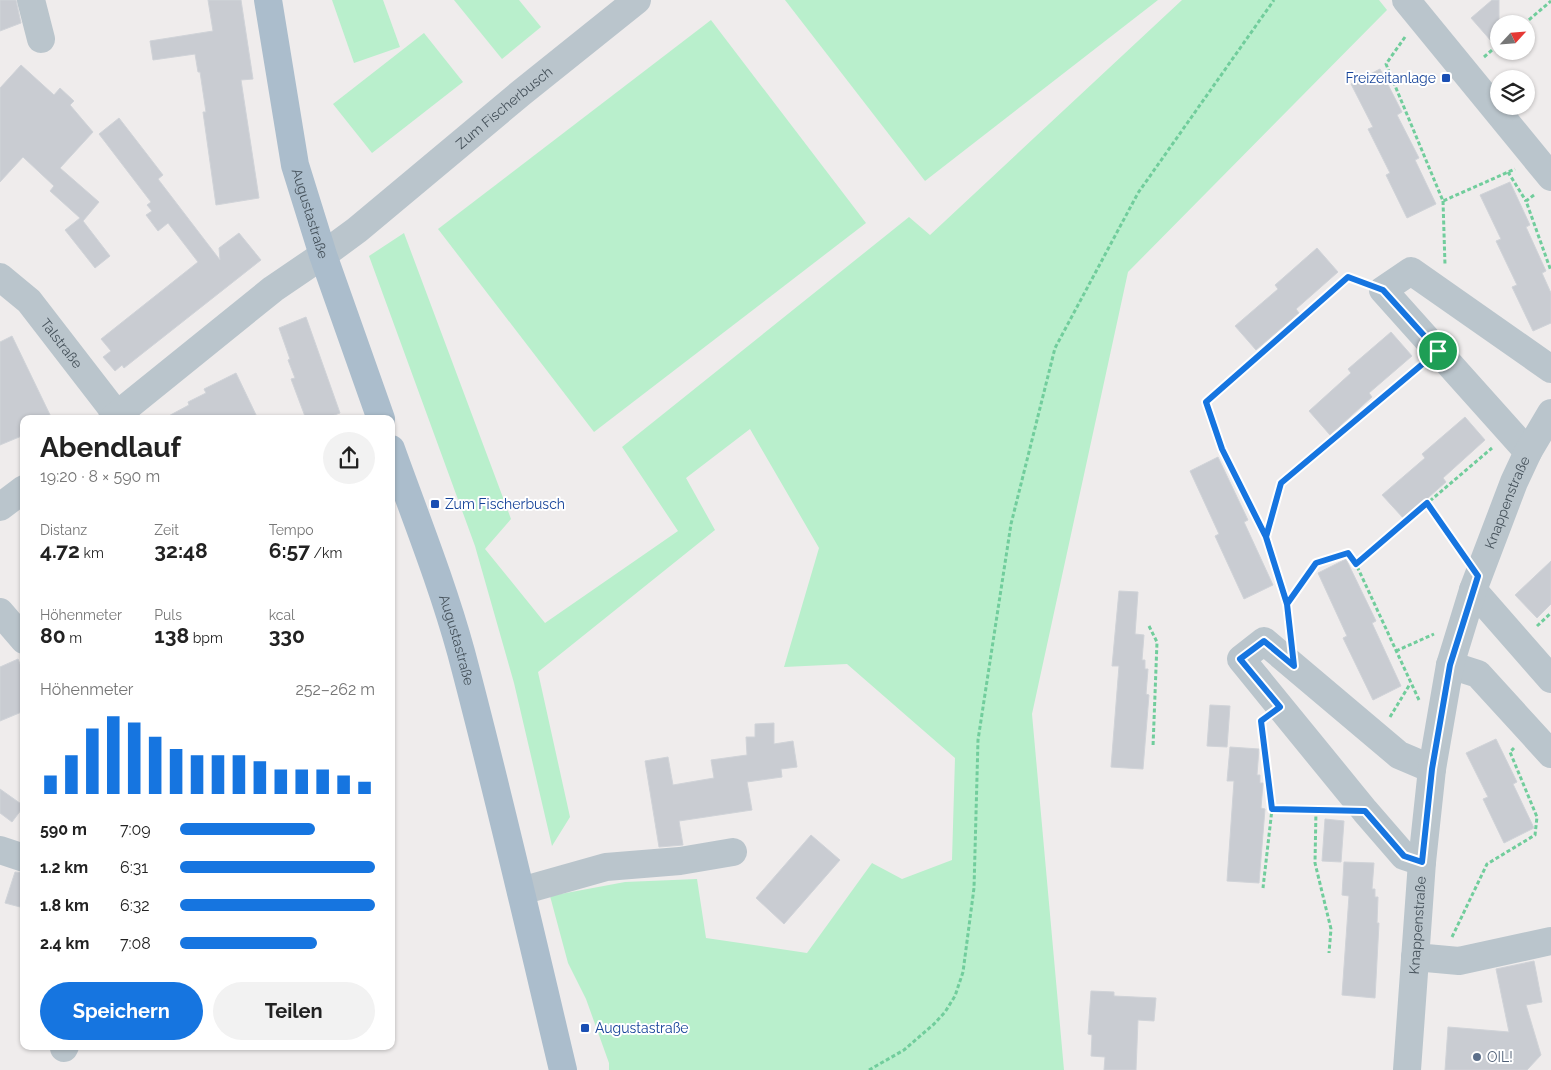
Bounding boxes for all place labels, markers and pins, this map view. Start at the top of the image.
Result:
place label: Freizeitanlage [1346,70,1436,86]
marker: Freizeitanlage [1440,72,1452,84]
pin [1417,330,1459,372]
place label: Zum Fischerbusch [445,496,565,512]
marker: Zum Fischerbusch [429,498,441,510]
place label: Augustastraße [595,1020,689,1036]
marker: Augustastraße [579,1022,591,1034]
place label: OIL! [1487,1049,1513,1065]
marker: OIL! [1471,1051,1483,1063]

